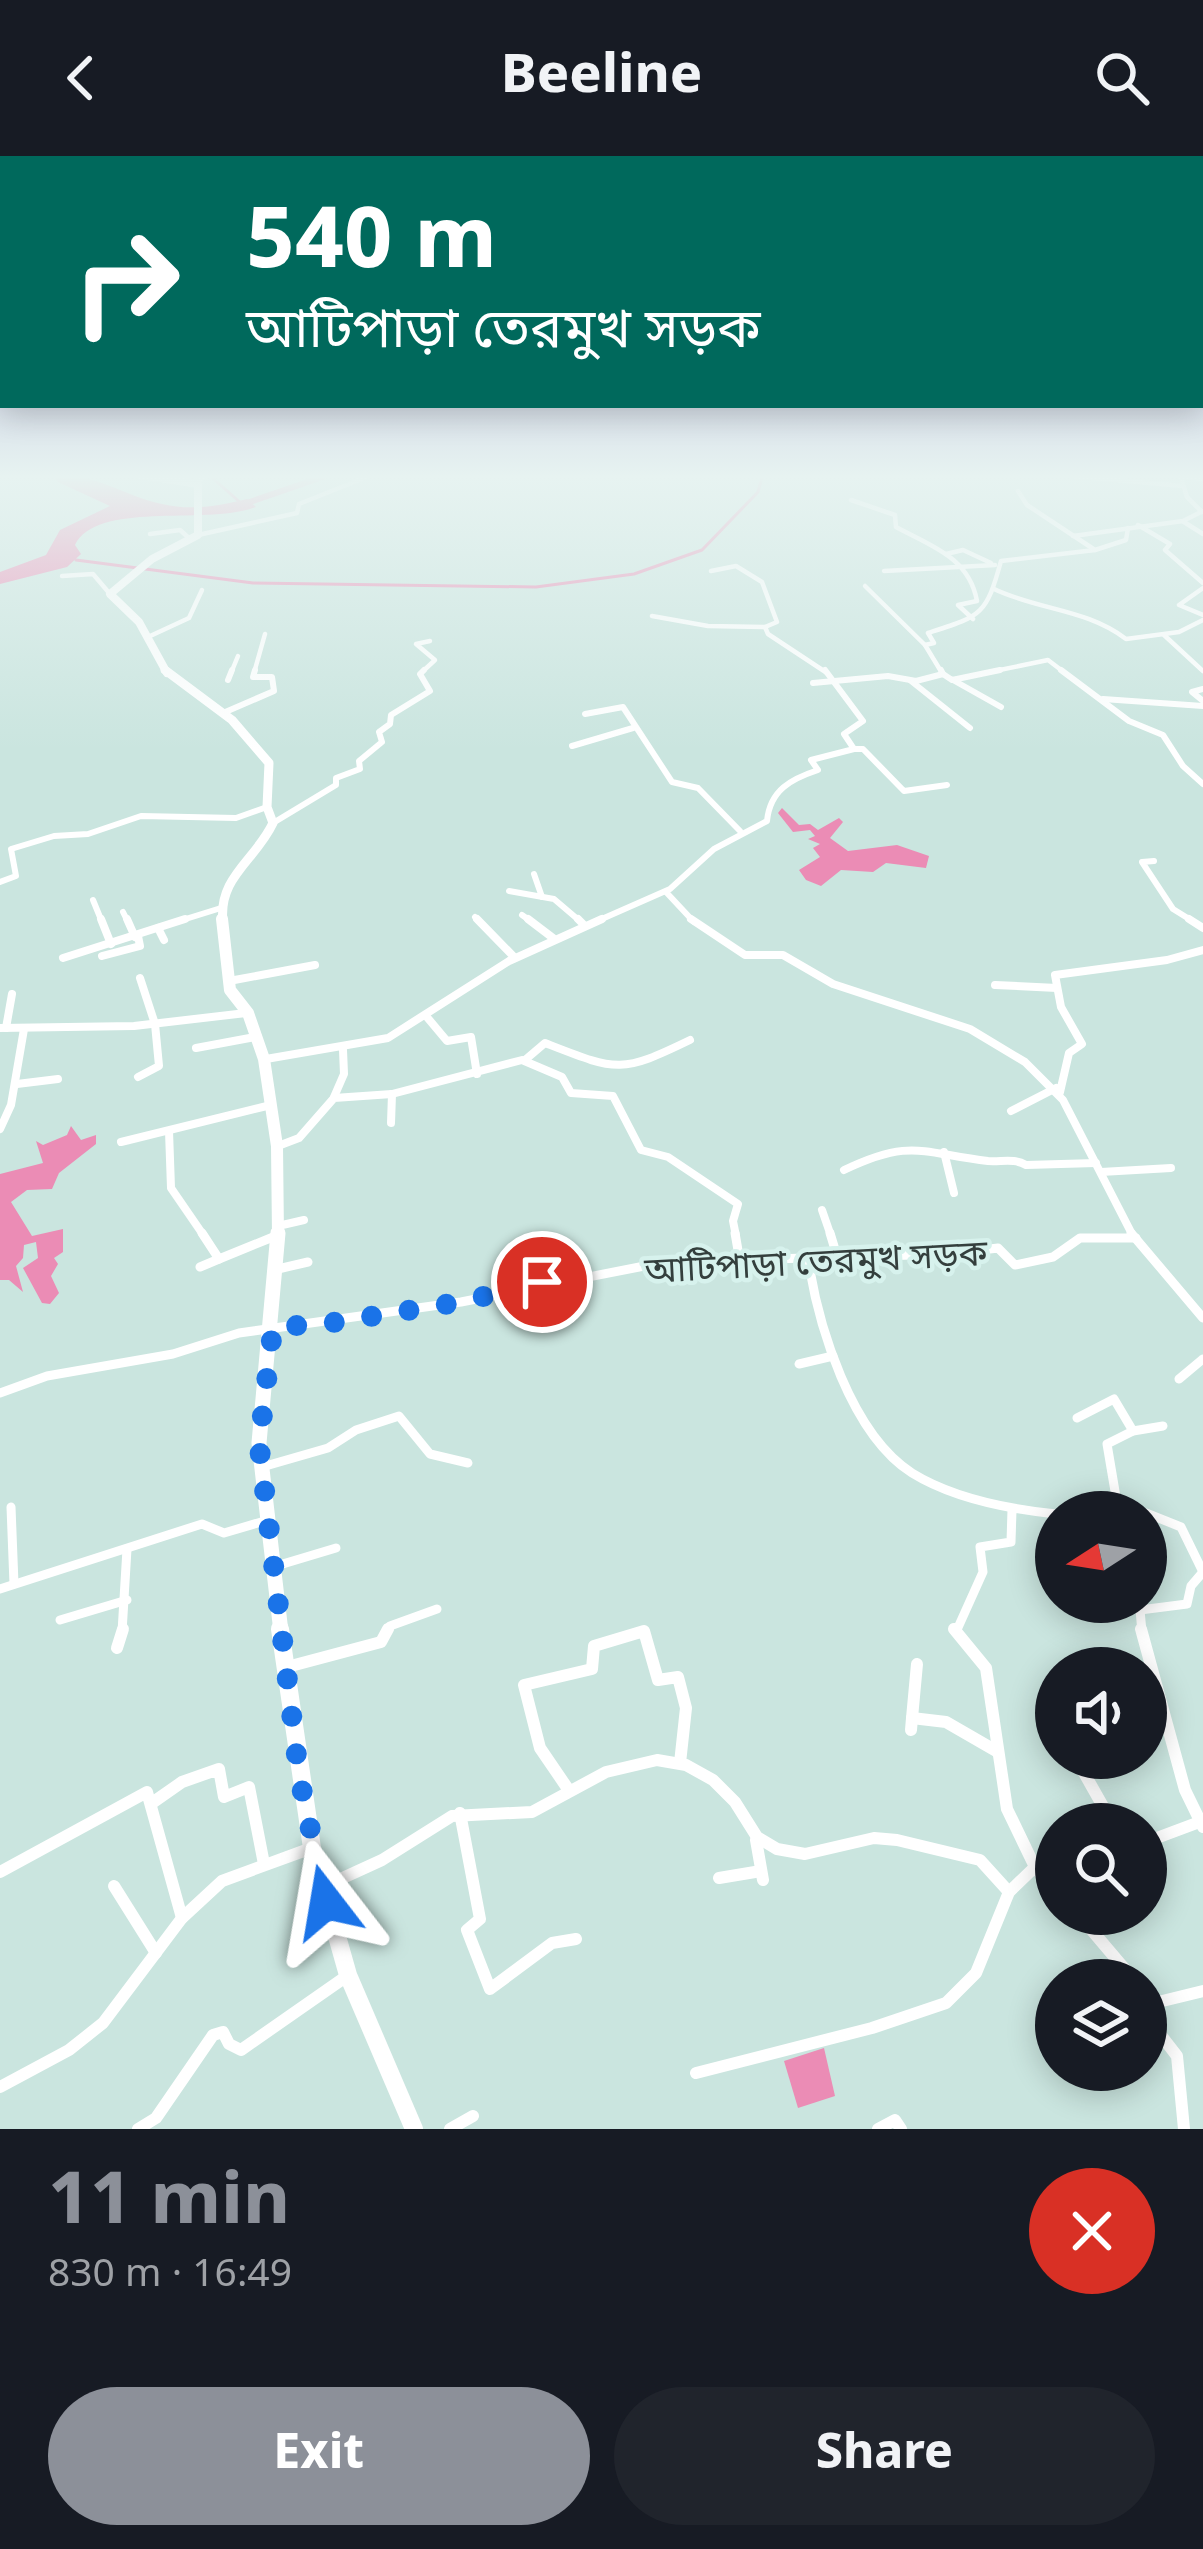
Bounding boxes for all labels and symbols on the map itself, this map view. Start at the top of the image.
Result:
pin [491,1231,593,1333]
street label: আটিপাড়া তেরমুখ সড়ক [643,1231,990,1298]
north arrow [1035,1491,1167,1623]
position arrow [263,1839,389,1965]

